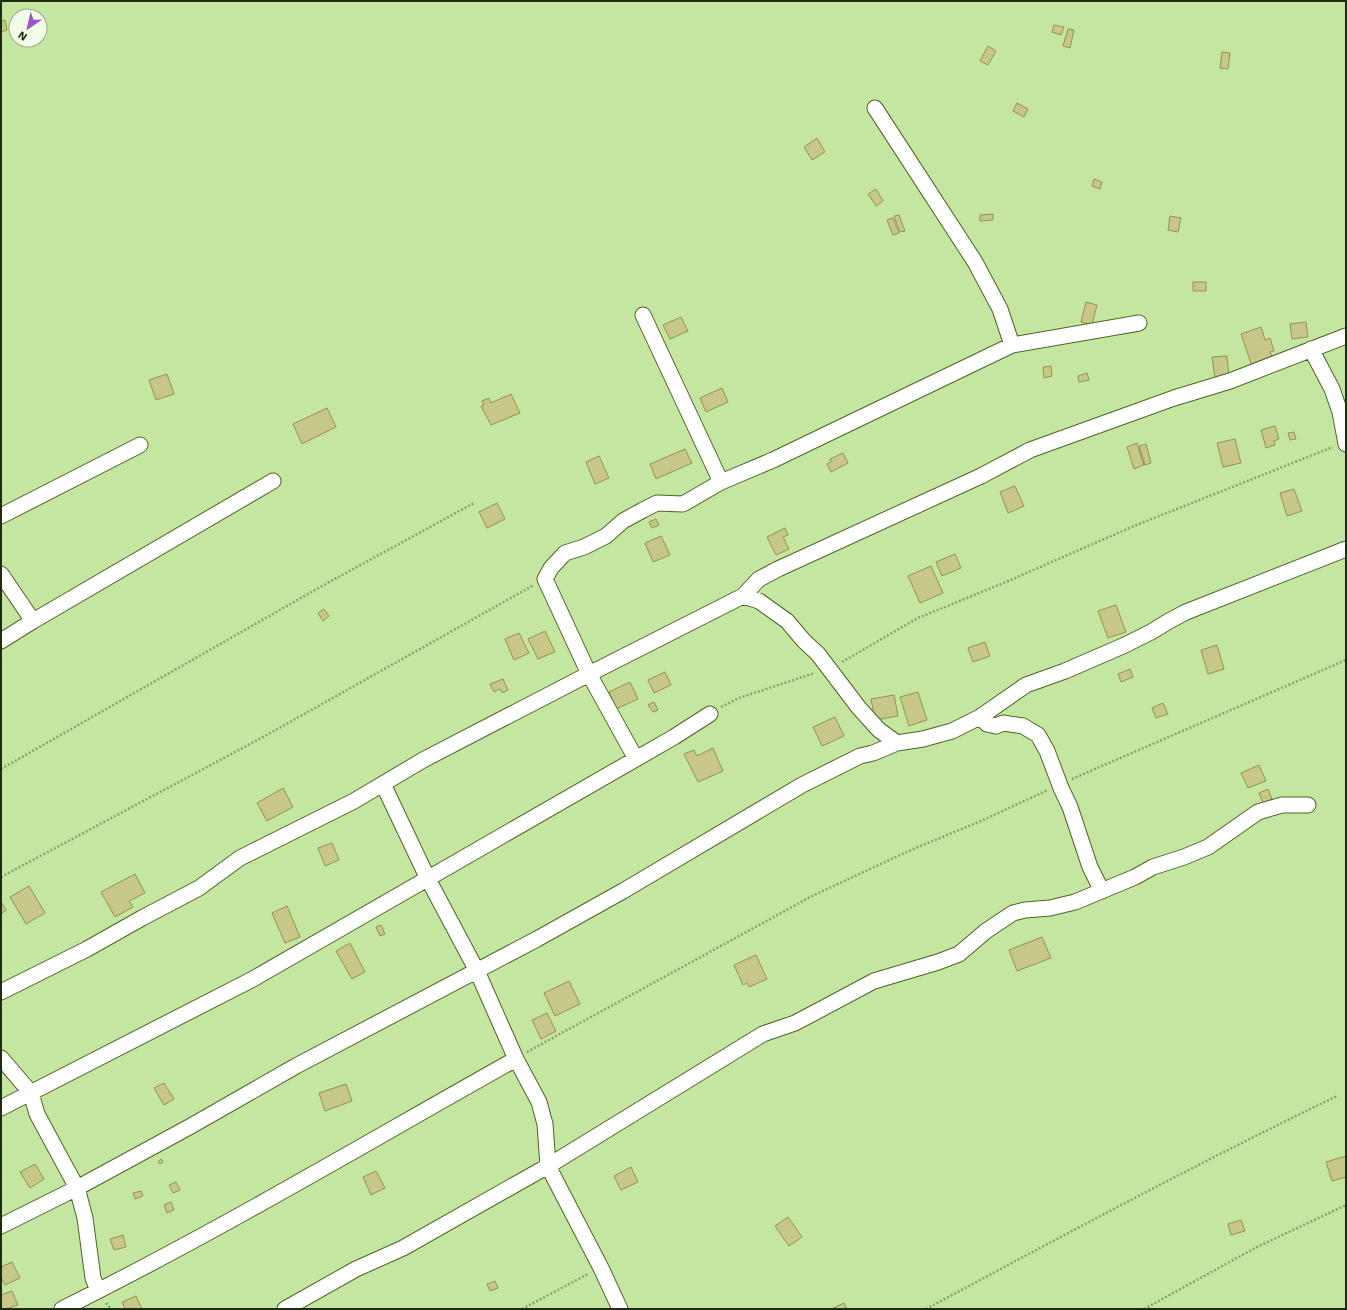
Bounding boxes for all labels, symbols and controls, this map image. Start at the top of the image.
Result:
north arrow [8,8,48,48]
text: N [16,28,30,44]

